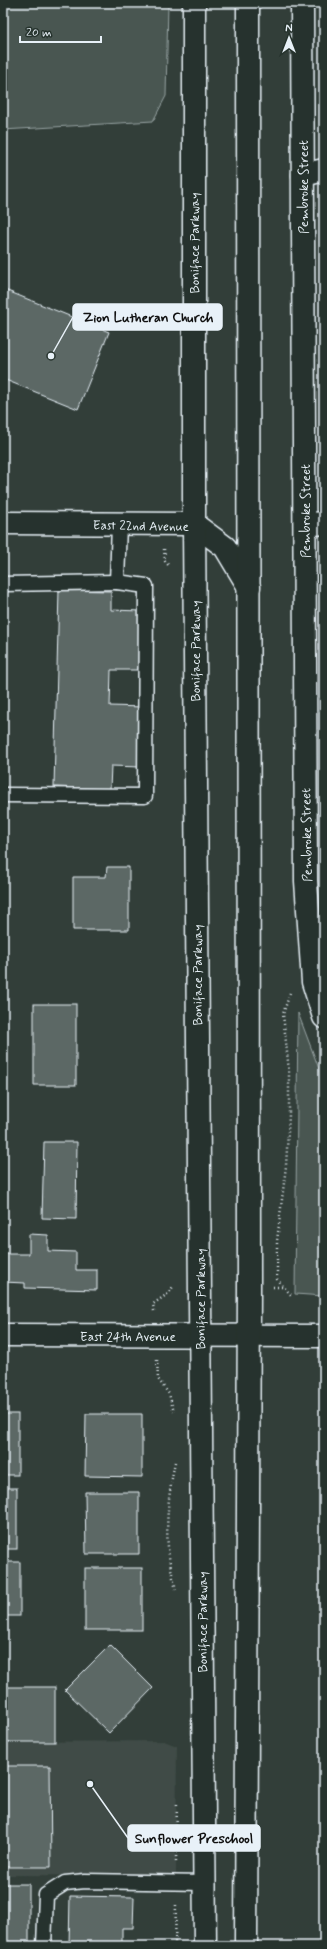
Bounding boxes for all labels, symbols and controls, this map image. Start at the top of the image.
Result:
scale bar [20,18,101,44]
north arrow [269,18,309,58]
text: N [285,22,293,36]
text: 20 m [26,25,52,41]
street label: Pembroke Street [296,140,313,234]
street label: Boniface Parkway [187,193,204,293]
callout: Zion Lutheran Church [73,304,222,330]
text: Zion Lutheran Church [83,309,214,327]
street label: Pembroke Street [298,464,315,558]
street label: East 22nd Avenue [93,517,189,536]
street label: Boniface Parkway [188,601,205,701]
street label: Pembroke Street [298,788,317,882]
street label: Boniface Parkway [190,925,207,1025]
street label: Boniface Parkway [193,1249,210,1349]
street label: East 24th Avenue [80,1329,176,1346]
street label: Boniface Parkway [195,1572,212,1672]
callout: Sunflower Preschool [128,1825,260,1851]
text: Sunflower Preschool [135,1830,253,1848]

